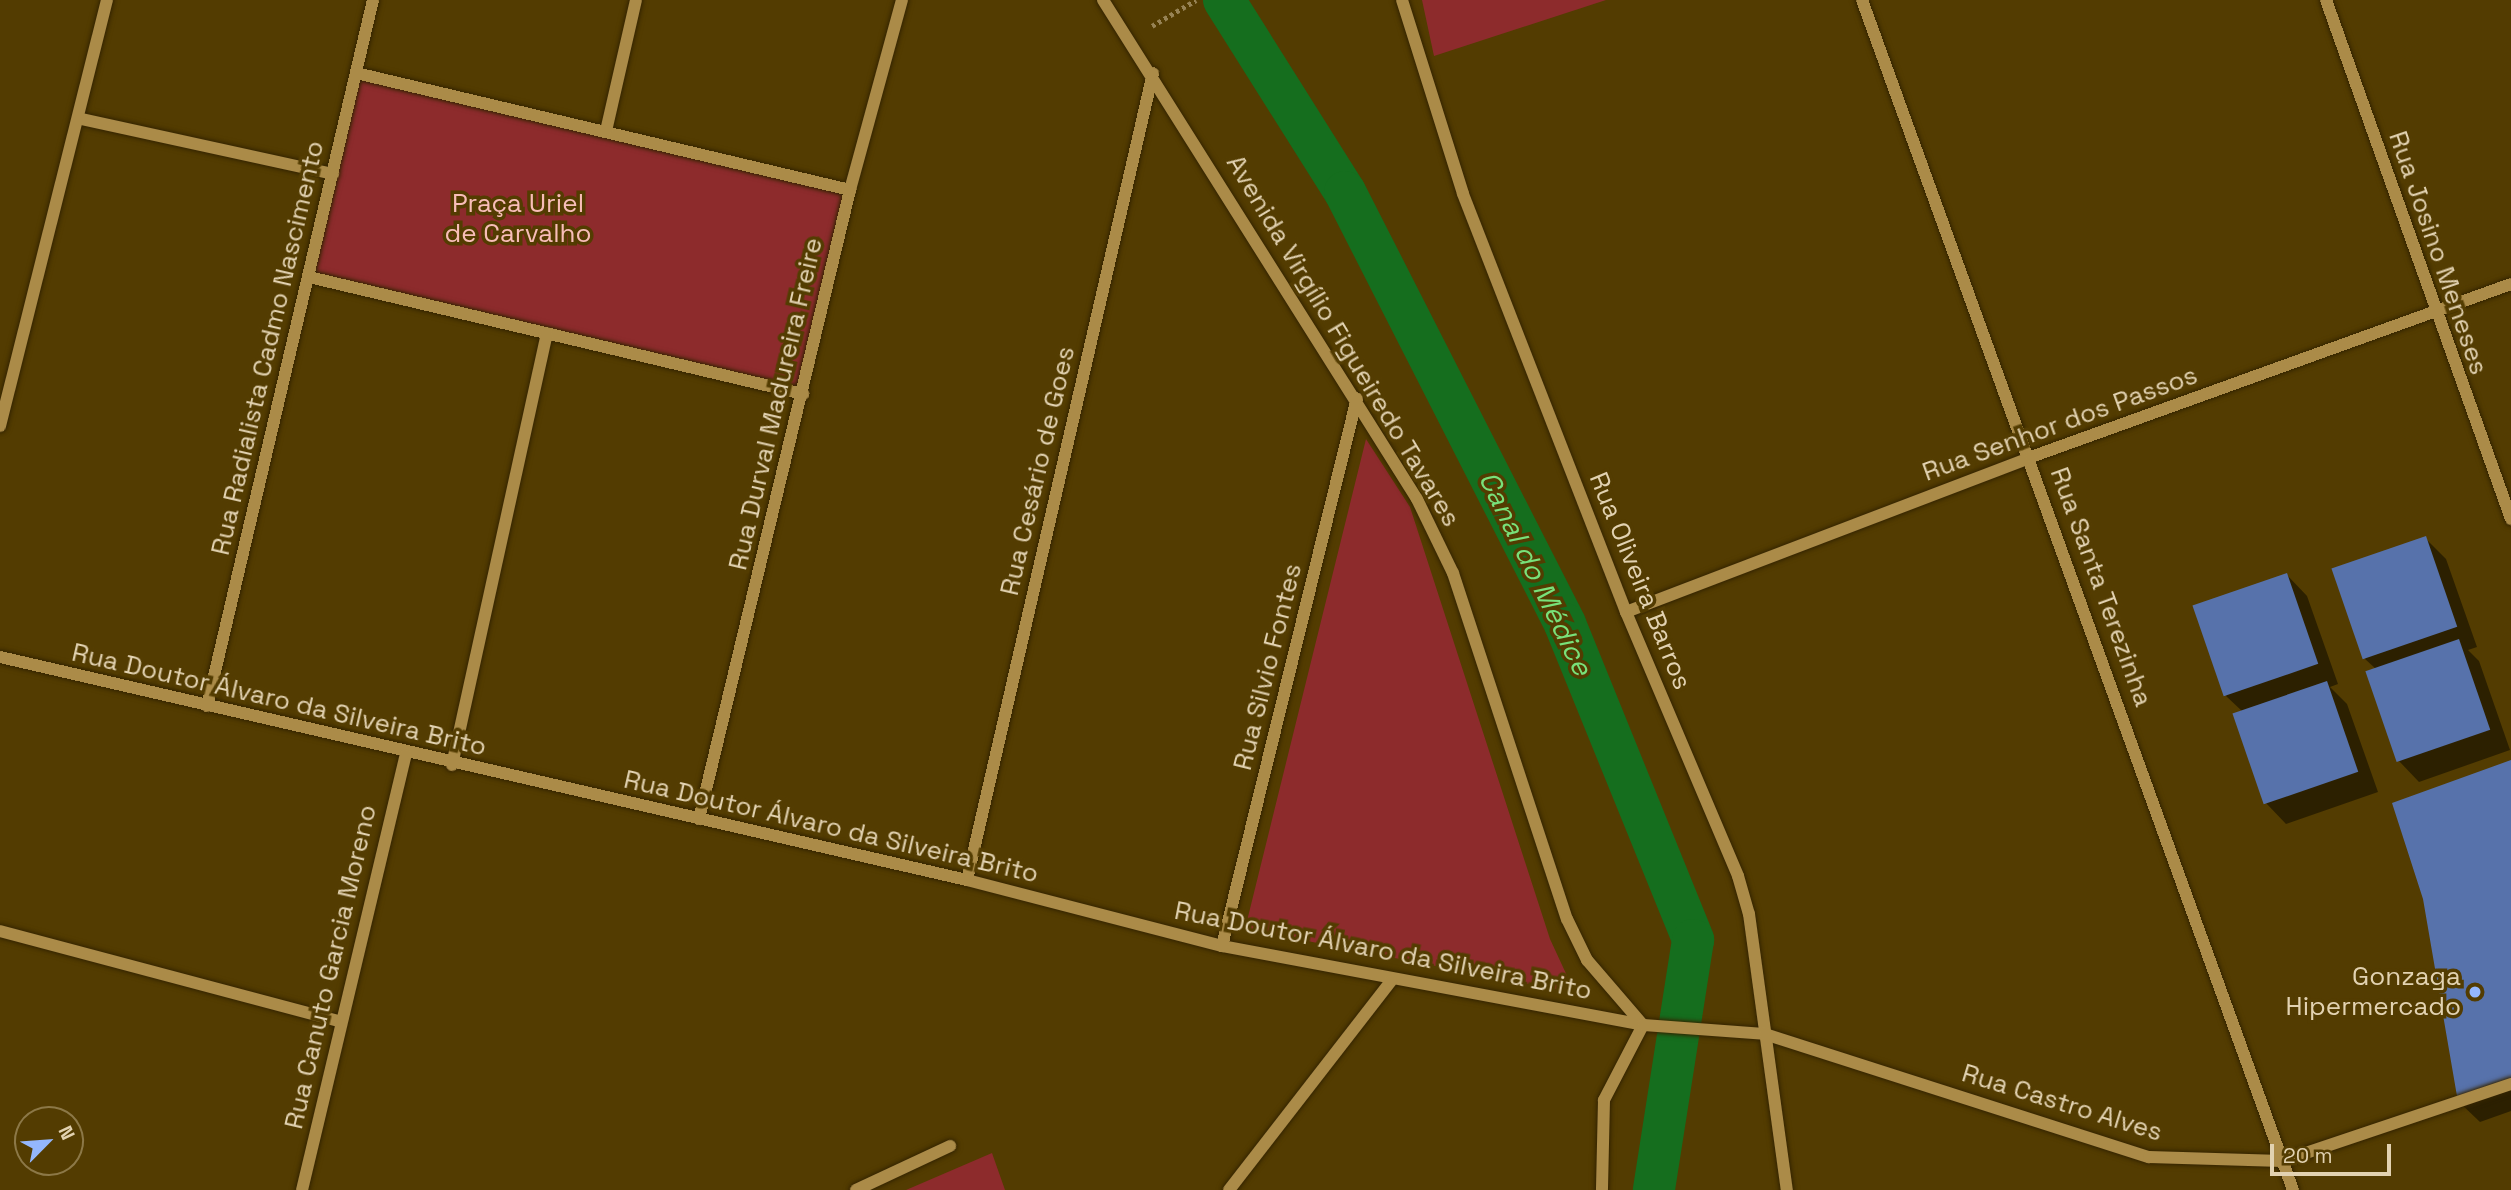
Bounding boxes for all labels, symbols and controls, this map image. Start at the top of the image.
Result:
street label: Rua Josino Meneses [2382,127,2494,379]
street label: Rua Radialista Cadmo Nascimento [205,138,331,558]
street label: Avenida Virgílio Figueiredo Tavares [1219,149,1467,533]
park label: Praça Uriel de Carvalho [444,188,592,249]
street label: Rua Durval Madureira Freire [723,235,829,573]
street label: Rua Cesário de Goes [994,343,1082,599]
street label: Rua Senhor dos Passos [1918,360,2202,488]
street label: Rua Santa Terezinha [2043,463,2159,711]
water label: Canal do Médice [1472,465,1600,681]
street label: Rua Oliveira Barros [1582,468,1698,694]
street label: Rua Silvio Fontes [1227,560,1309,774]
street label: Rua Doutor Álvaro da Silveira Brito [69,637,489,763]
street label: Rua Doutor Álvaro da Silveira Brito [621,764,1041,890]
street label: Rua Canuto Garcia Moreno [278,802,384,1132]
street label: Rua Doutor Álvaro da Silveira Brito [1172,895,1594,1007]
place label: Gonzaga Hipermercado [2286,961,2461,1023]
marker: Gonzaga Hipermercado [2467,984,2483,1000]
street label: Rua Castro Alves [1958,1058,2166,1148]
north arrow [14,1106,84,1176]
text: N [53,1122,81,1144]
scale bar [2273,1130,2394,1174]
text: 20 m [2283,1142,2333,1169]

